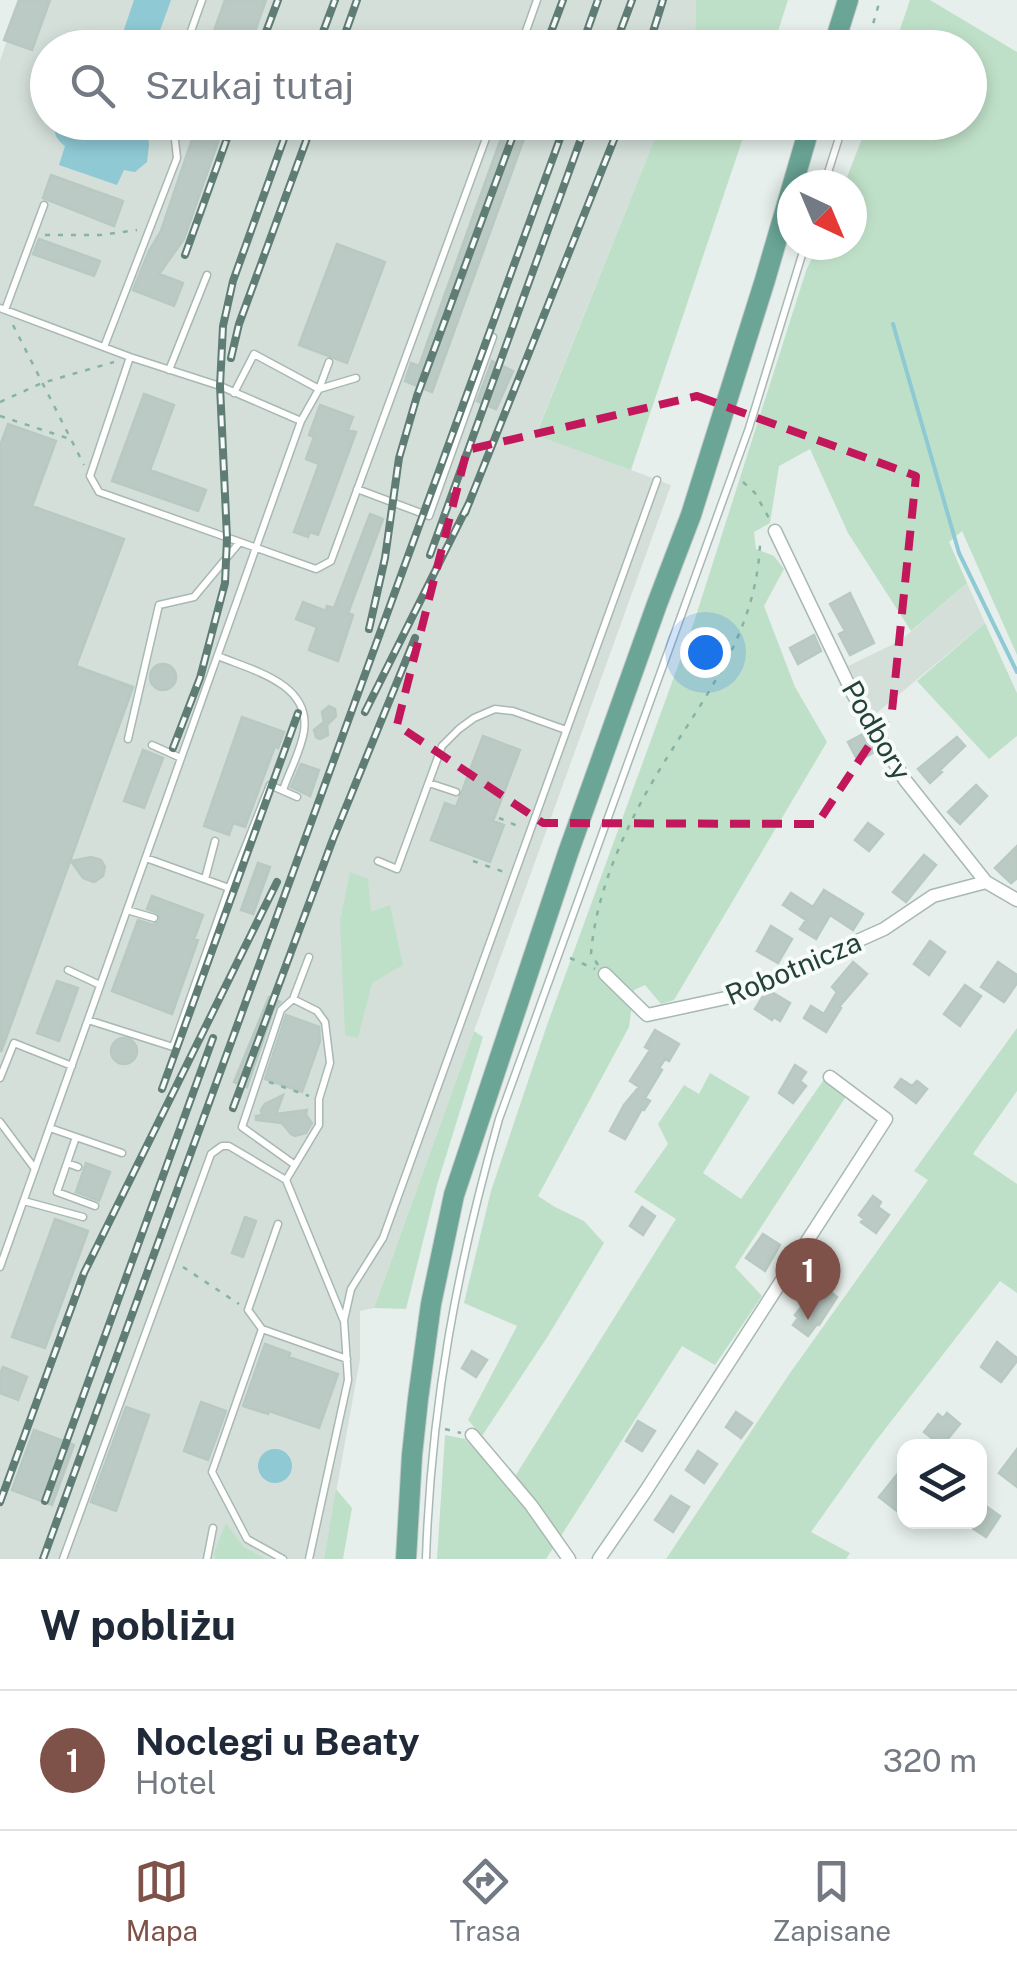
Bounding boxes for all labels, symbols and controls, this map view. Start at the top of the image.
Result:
search box [30,30,987,140]
icon: search [65,58,120,113]
text: Szukaj tutaj [145,63,354,108]
north arrow [777,170,867,260]
your location [680,627,731,678]
street label: Podbory [835,674,919,786]
street label: Robotnicza [720,925,866,1011]
pin: 1 [776,1238,840,1320]
map controls [897,1439,987,1529]
button: layers [897,1439,987,1529]
text: W pobliżu [40,1600,236,1649]
text: Noclegi u Beaty [135,1719,420,1764]
text: 1 [66,1742,79,1779]
text: 320 m [883,1742,977,1779]
text: Hotel [135,1764,217,1801]
tab: Mapa [126,1854,198,1947]
tab: Trasa [450,1854,521,1947]
tab: Zapisane [772,1854,891,1947]

